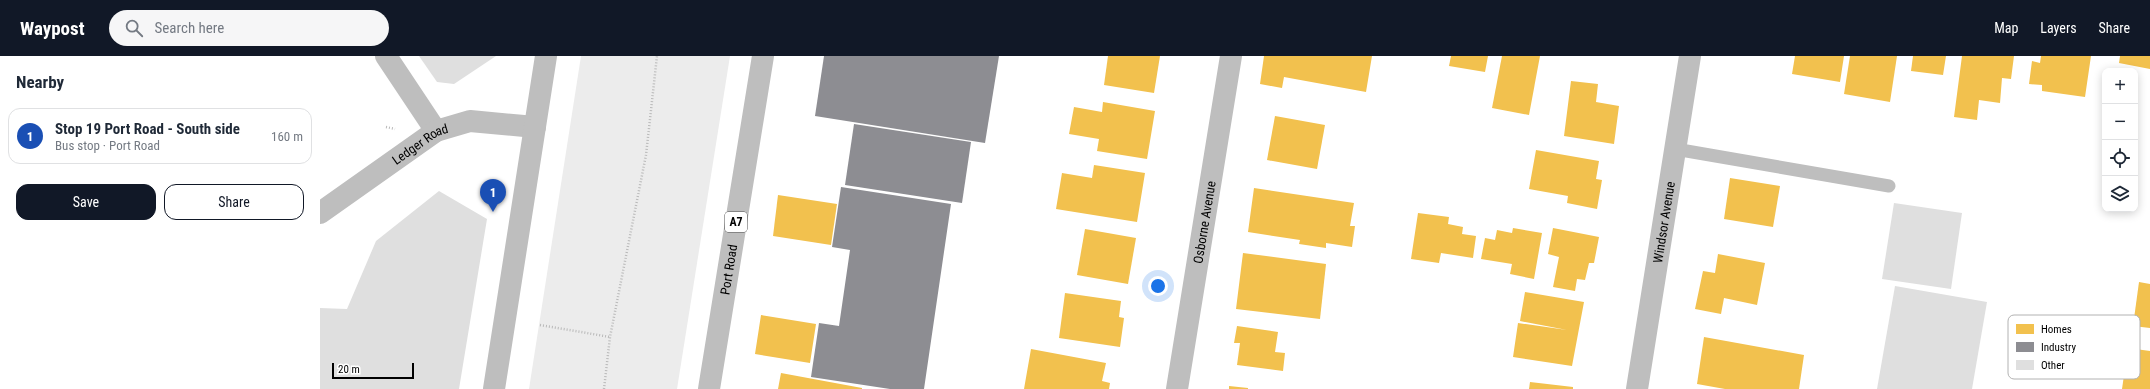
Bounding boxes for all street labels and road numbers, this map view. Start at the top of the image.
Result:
street label: Ledger Road [389,120,450,167]
street label: Osborne Avenue [1190,180,1218,265]
street label: Windsor Avenue [1650,180,1677,264]
road number: A7 [725,212,747,232]
street label: Port Road [717,243,740,296]

